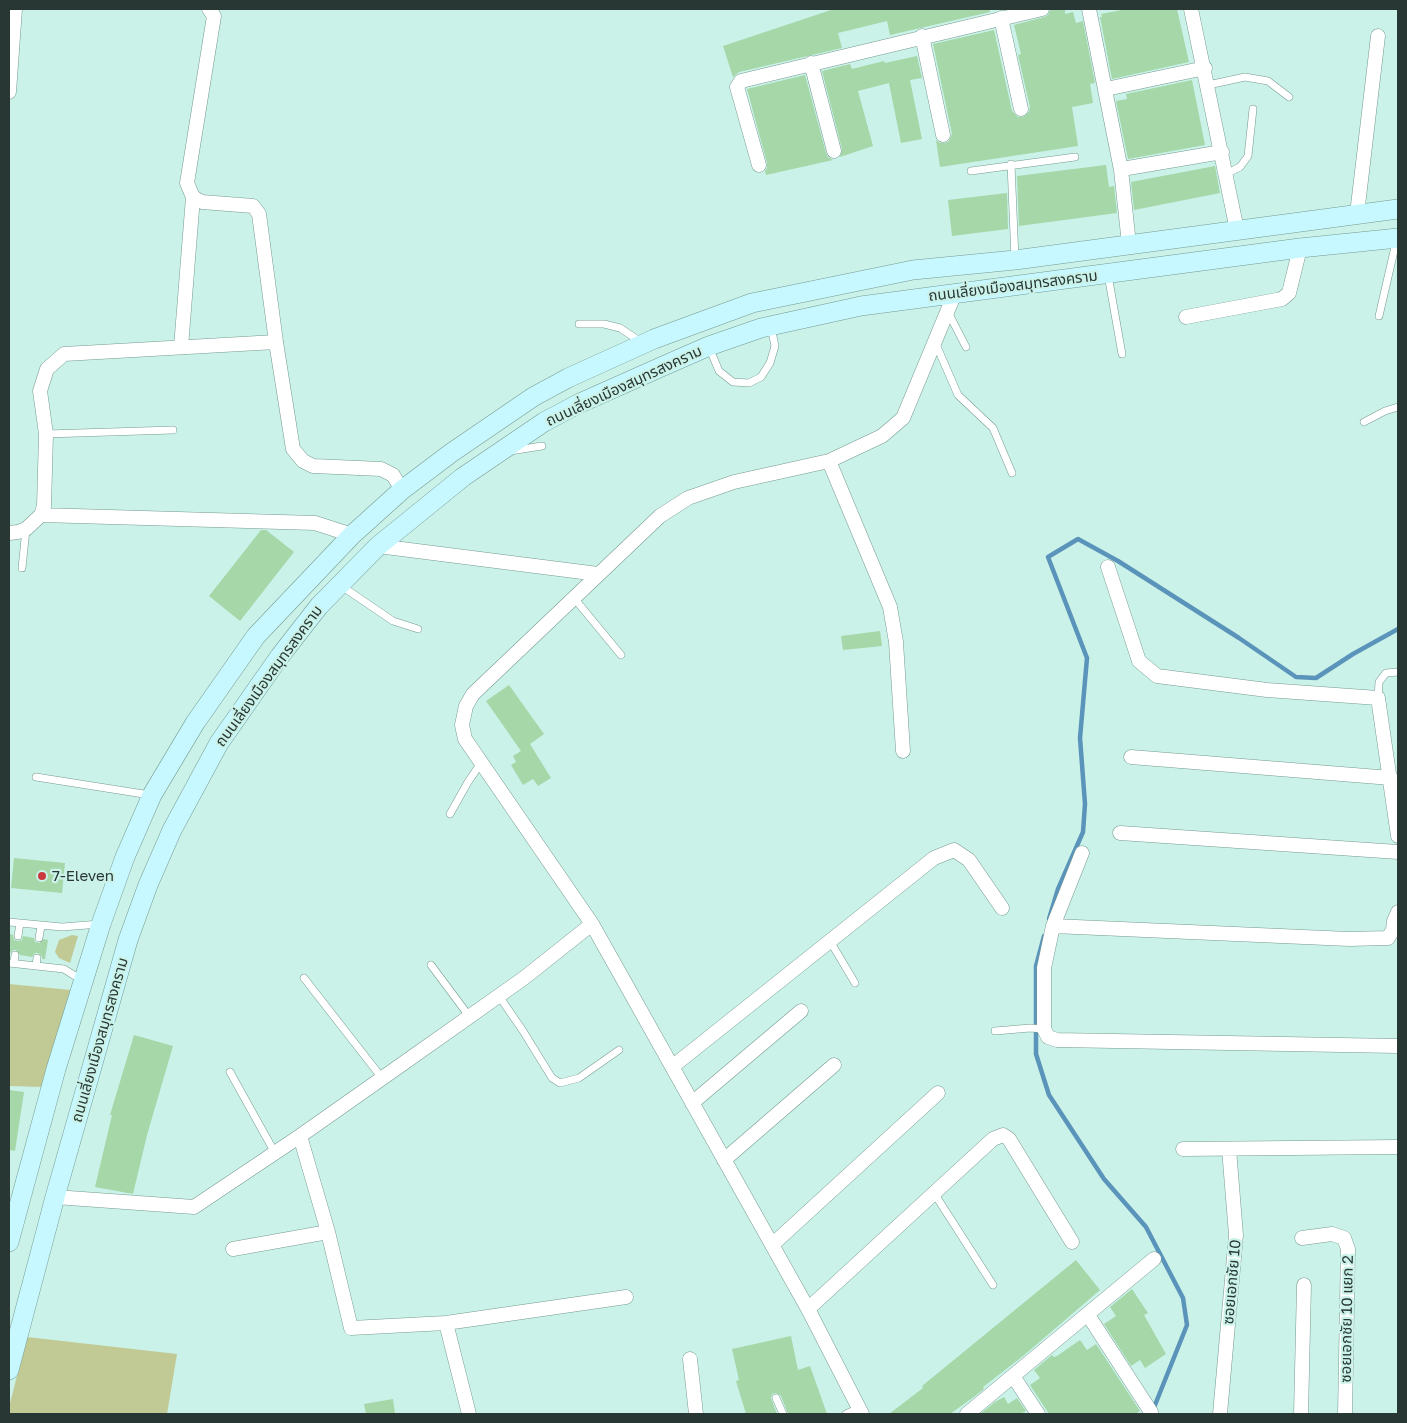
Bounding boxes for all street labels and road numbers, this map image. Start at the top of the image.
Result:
street label: ถนนเลี่ยงเมืองสมุทรสงคราม [927,267,1099,305]
street label: ถนนเลี่ยงเมืองสมุทรสงคราม [543,342,705,430]
street label: ถนนเลี่ยงเมืองสมุทรสงคราม [212,602,326,750]
street label: ถนนเลี่ยงเมืองสมุทรสงคราม [68,956,132,1124]
street label: ซอยเอกชัย 10 [1219,1239,1245,1325]
street label: ซอยเอกชัย 10 แยก 2 [1337,1255,1357,1383]

